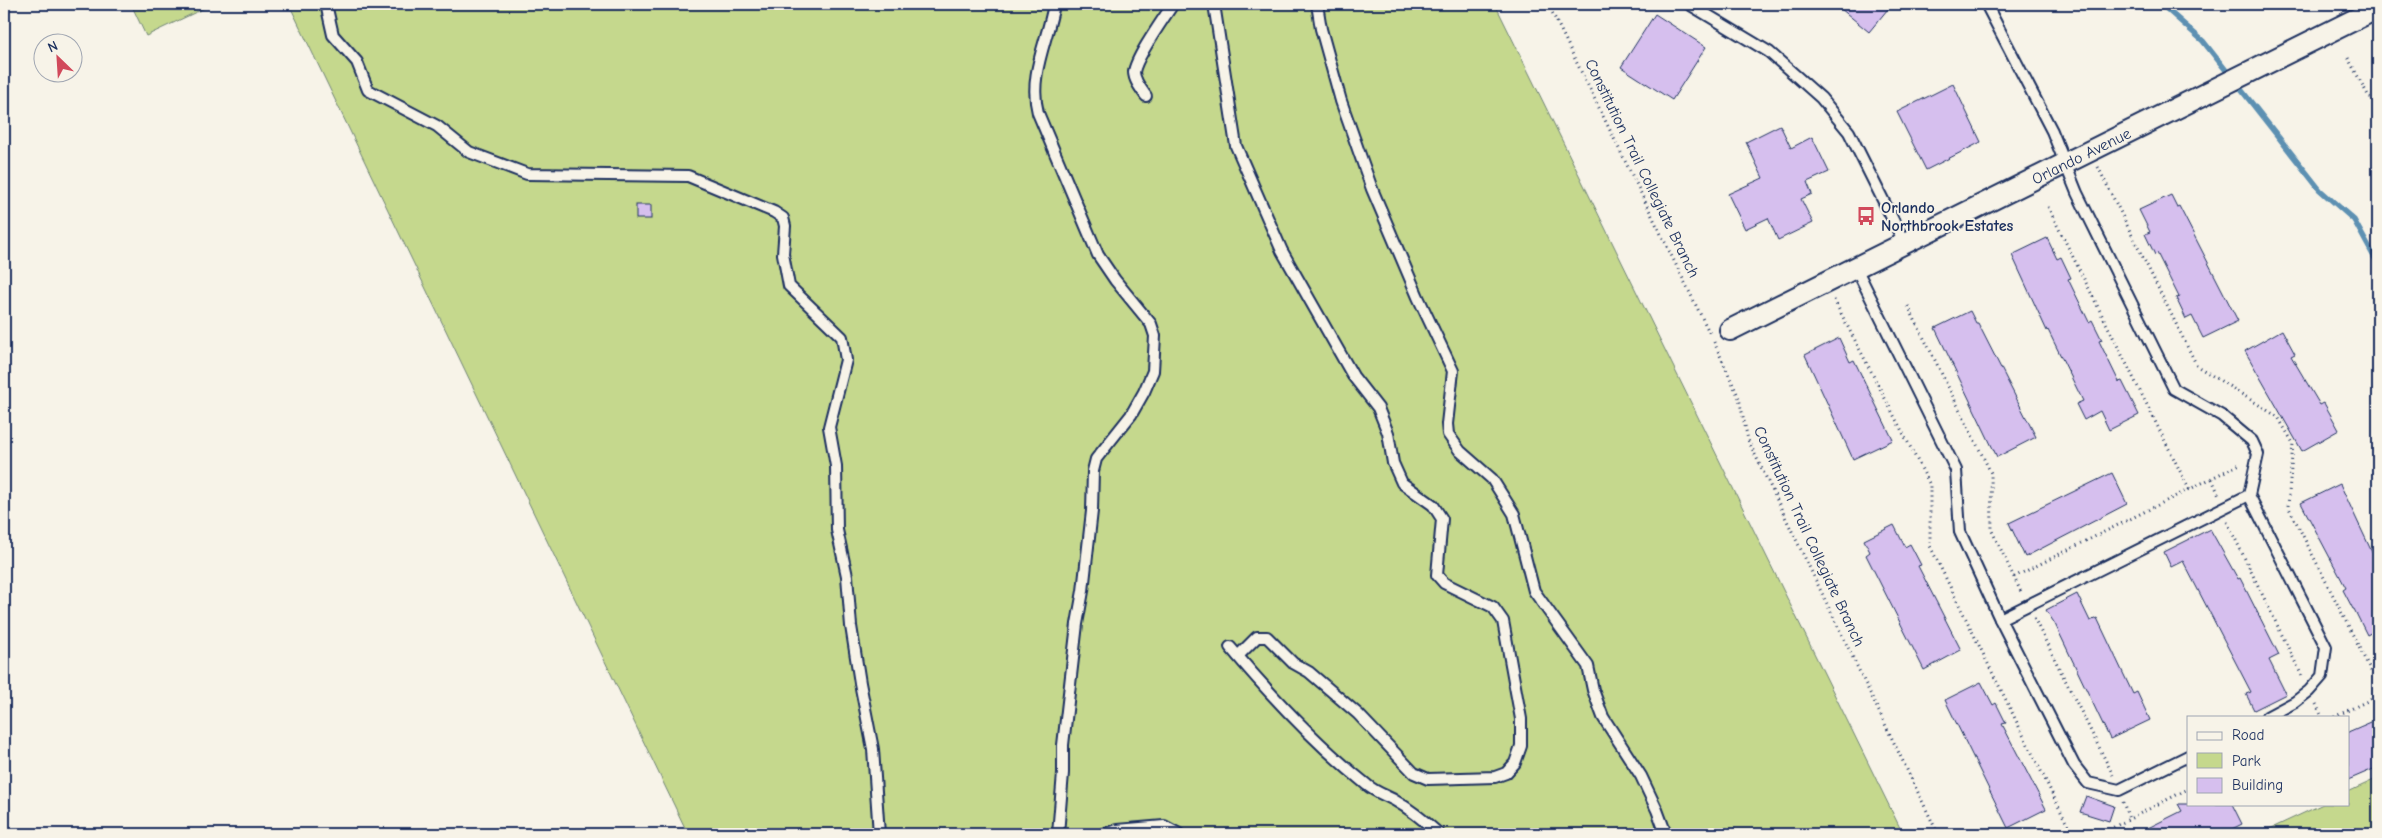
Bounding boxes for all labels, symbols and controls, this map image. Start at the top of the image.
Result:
north arrow [32,32,82,82]
text: N [45,37,60,56]
street label: Constitution Trail Collegiate Branch [1581,56,1703,281]
street label: Orlando Avenue [2029,124,2134,189]
place label: Orlando Northbrook Estates [1881,199,2014,235]
bus stop icon: Orlando Northbrook Estates [1855,205,1877,227]
street label: Constitution Trail Collegiate Branch [1750,423,1868,650]
legend [2187,716,2350,806]
text: Road [2232,726,2264,744]
text: Park [2232,752,2261,770]
text: Building [2232,776,2283,794]

